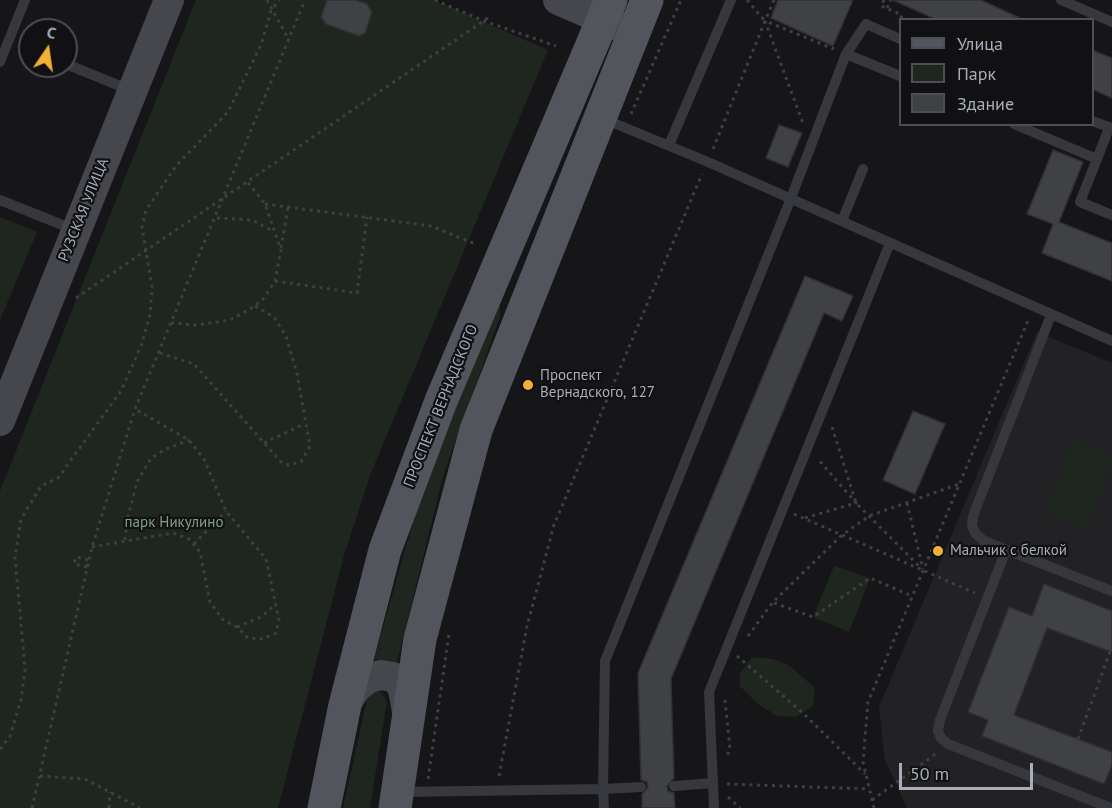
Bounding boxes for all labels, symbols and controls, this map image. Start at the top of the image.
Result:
north arrow [18,18,78,78]
legend [899,18,1094,126]
text: С [45,22,58,43]
text: Улица [957,32,1003,55]
text: Парк [957,62,996,85]
text: Здание [957,92,1014,115]
street label: РУЗСКАЯ УЛИЦА [55,156,113,264]
street label: ПРОСПЕКТ ВЕРНАДСКОГО [400,322,482,490]
place label: Проспект Вернадского, 127 [540,367,655,402]
marker: Проспект Вернадского, 127 [521,378,535,392]
park label: парк Никулино [125,514,223,532]
place label: Мальчик с белкой [950,542,1067,560]
marker: Мальчик с белкой [931,544,945,558]
scale bar [902,751,1036,789]
text: 50 m [910,762,949,785]

